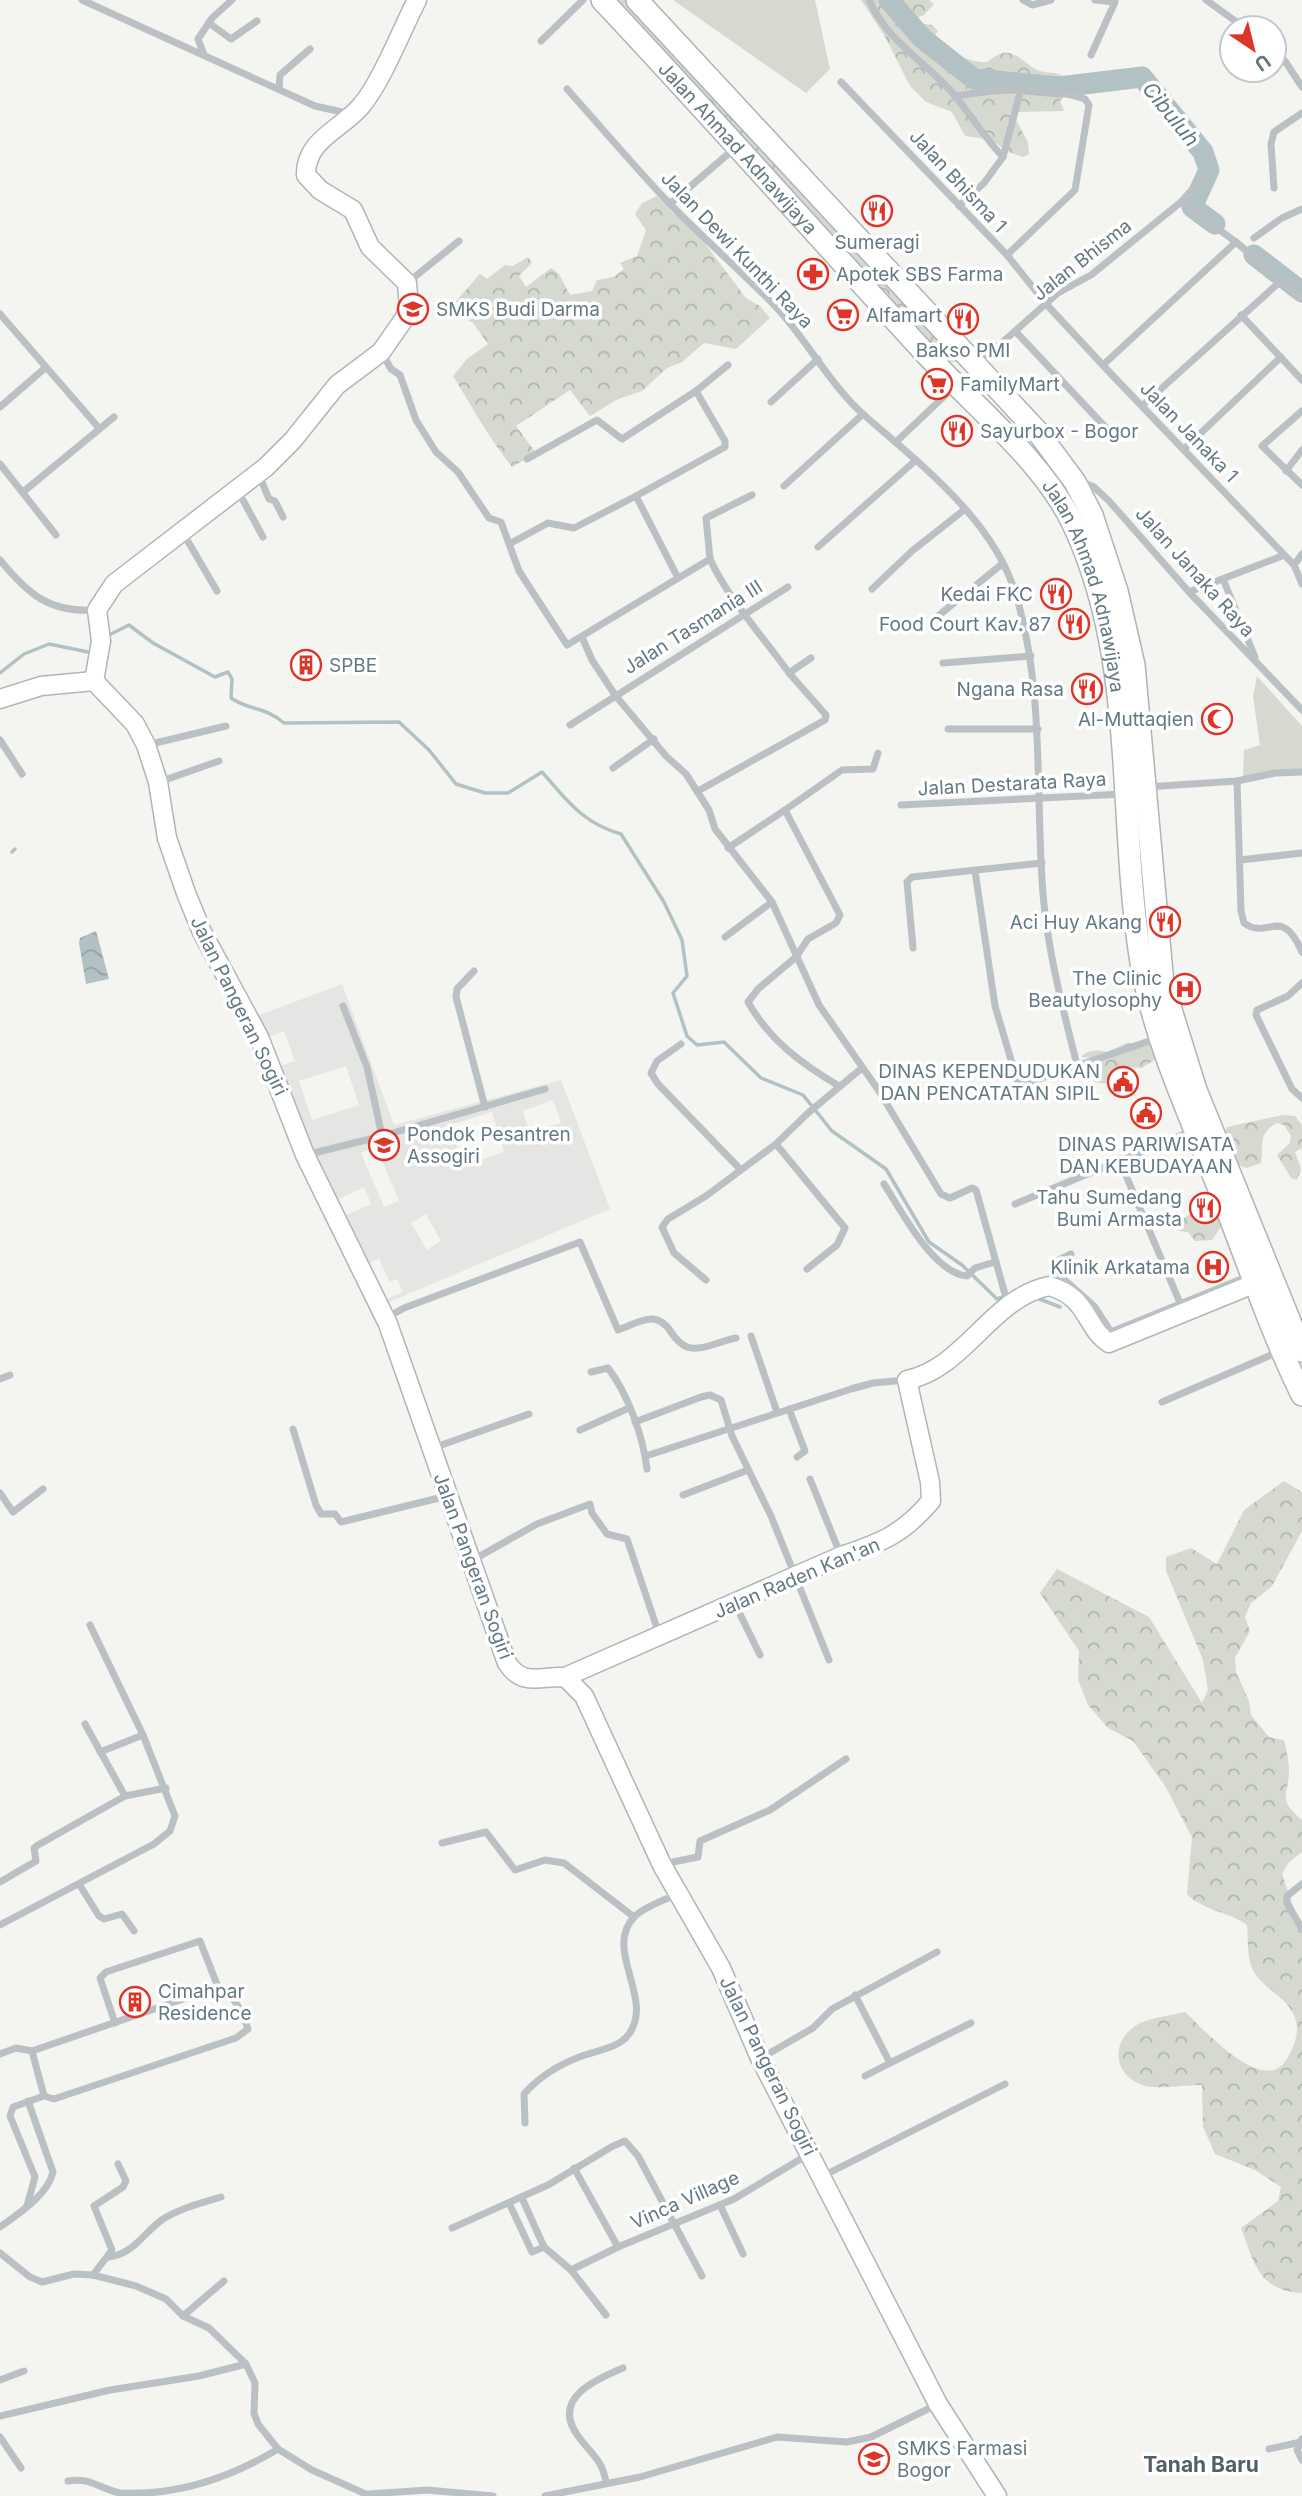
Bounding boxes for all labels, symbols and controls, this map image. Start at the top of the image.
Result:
north arrow [1218,14,1288,84]
text: U [1250,49,1275,76]
street label: Jalan Ahmad Adnawijaya [654,57,822,239]
water label: Cibuluh [1137,77,1205,151]
street label: Jalan Bhisma 1 [905,125,1011,237]
street label: Jalan Dewi Kunthi Raya [656,167,818,333]
restaurant icon: Sumeragi [860,194,894,228]
street label: Jalan Bhisma [1028,214,1136,306]
place label: Sumeragi [834,231,920,254]
pharmacy icon: Apotek SBS Farma [796,257,830,291]
place label: Apotek SBS Farma [836,263,1003,286]
school or university icon: SMKS Budi Darma [396,292,430,326]
place label: SMKS Budi Darma [436,298,600,321]
supermarket icon: Alfamart [826,298,860,332]
restaurant icon: Bakso PMI [946,302,980,336]
place label: Alfamart [866,304,942,327]
place label: Bakso PMI [916,339,1010,362]
supermarket icon: FamilyMart [920,367,954,401]
place label: FamilyMart [960,373,1060,396]
street label: Jalan Janaka 1 [1135,377,1243,487]
restaurant icon: Sayurbox - Bogor [940,414,974,448]
place label: Sayurbox - Bogor [980,420,1138,443]
street label: Jalan Ahmad Adnawijaya [1037,475,1129,694]
street label: Jalan Janaka Raya [1131,502,1259,642]
street label: Jalan Tasmania III [619,575,767,679]
restaurant icon: Kedai FKC [1039,577,1073,611]
place label: Kedai FKC [940,583,1033,606]
restaurant icon: Food Court Kav. 87 [1057,607,1091,641]
place label: Food Court Kav. 87 [879,613,1051,636]
building icon: SPBE [289,648,323,682]
place label: SPBE [329,654,377,677]
restaurant icon: Ngana Rasa [1070,672,1104,706]
place label: Ngana Rasa [957,678,1064,701]
mosque icon: Al-Muttaqien [1200,702,1234,736]
place label: Al-Muttaqien [1078,708,1194,731]
street label: Jalan Destarata Raya [917,768,1107,800]
restaurant icon: Aci Huy Akang [1148,905,1182,939]
place label: Aci Huy Akang [1010,911,1142,934]
street label: Jalan Pangeran Sogiri [186,913,292,1099]
place label: The Clinic Beautylosophy [1028,967,1162,1012]
hospital icon: The Clinic Beautylosophy [1168,972,1202,1006]
place label: DINAS KEPENDUDUKAN DAN PENCATATAN SIPIL [878,1060,1100,1105]
public building icon: DINAS KEPENDUDUKAN DAN PENCATATAN SIPIL [1106,1065,1140,1099]
public building icon: DINAS PARIWISATA DAN KEBUDAYAAN [1129,1096,1163,1130]
place label: Pondok Pesantren Assogiri [407,1123,571,1168]
school or university icon: Pondok Pesantren Assogiri [367,1128,401,1162]
place label: DINAS PARIWISATA DAN KEBUDAYAAN [1058,1133,1234,1178]
place label: Tahu Sumedang Bumi Armasta [1036,1186,1182,1231]
restaurant icon: Tahu Sumedang Bumi Armasta [1188,1191,1222,1225]
hospital icon: Klinik Arkatama [1196,1250,1230,1284]
place label: Klinik Arkatama [1050,1256,1190,1279]
street label: Jalan Pangeran Sogiri [429,1470,517,1662]
street label: Jalan Raden Kan'an [711,1533,883,1623]
street label: Jalan Pangeran Sogiri [715,1973,821,2159]
place label: Cimahpar Residence [158,1980,252,2025]
building icon: Cimahpar Residence [118,1985,152,2019]
street label: Vinca Village [627,2166,743,2234]
place label: SMKS Farmasi Bogor [897,2437,1027,2482]
school or university icon: SMKS Farmasi Bogor [857,2442,891,2476]
district label: Tanah Baru [1143,2452,1259,2477]

